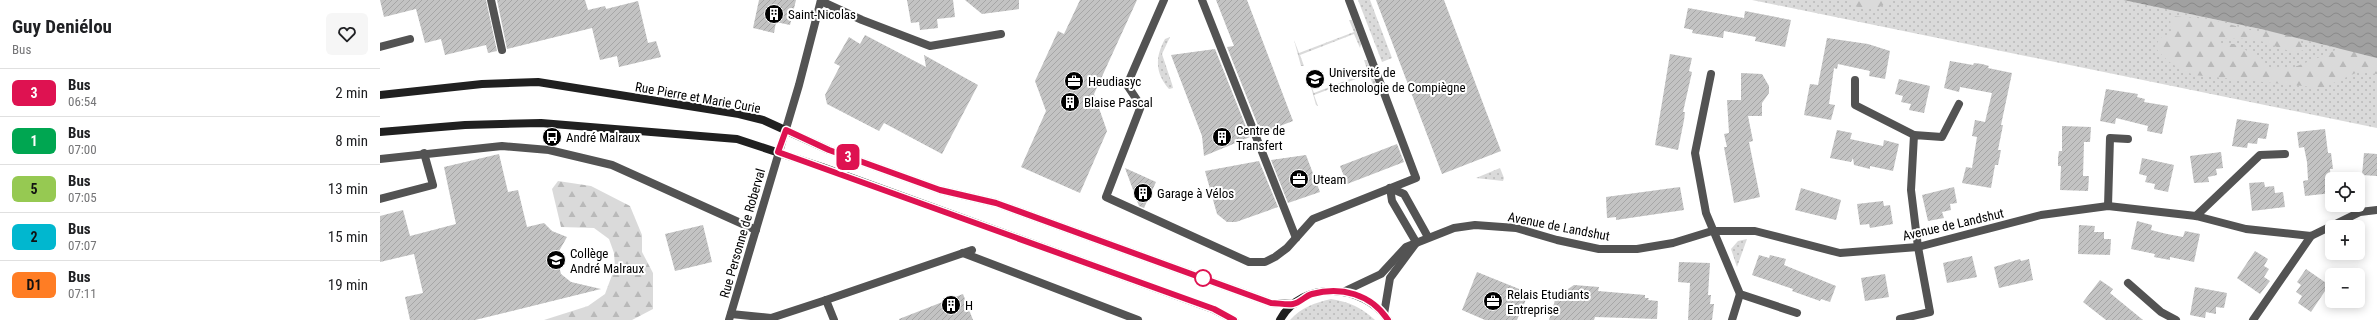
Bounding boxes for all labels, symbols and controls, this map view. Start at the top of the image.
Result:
building icon: Saint-Nicolas [763,3,785,25]
place label: Saint-Nicolas [788,7,856,22]
button: heart [326,13,368,55]
text: Guy Deniélou [12,15,112,38]
text: Bus [12,42,31,57]
place label: Université de technologie de Compiègne [1329,65,1466,95]
school or university icon: Université de technologie de Compiègne [1304,68,1326,90]
office icon: Heudiasyc [1063,70,1085,92]
place label: Heudiasyc [1088,74,1141,89]
text: Bus [68,76,91,94]
street label: Rue Pierre et Marie Curie [634,79,762,116]
text: 2 min [335,84,368,102]
text: 3 [30,85,38,101]
building icon: Blaise Pascal [1059,91,1081,113]
text: 06:54 [68,94,97,109]
place label: Blaise Pascal [1084,95,1153,110]
place label: Centre de Transfert [1236,123,1285,153]
text: Bus [68,124,91,142]
bus stop icon: André Malraux [541,126,563,148]
building icon: Centre de Transfert [1211,126,1233,148]
place label: André Malraux [566,130,640,145]
text: 8 min [335,132,368,150]
text: 1 [30,133,38,149]
text: 07:00 [68,142,97,157]
line badge: 3 [835,144,861,170]
text: 3 [844,149,852,165]
street label: Rue Personne de Roberval [717,167,768,300]
office icon: Uteam [1288,168,1310,190]
text: Bus [68,172,91,190]
place label: Uteam [1313,172,1346,187]
map controls [2325,172,2365,308]
button: locate [2325,172,2365,212]
text: 13 min [328,180,368,198]
text: 5 [30,181,38,197]
building icon: Garage à Vélos [1132,182,1154,204]
place label: Garage à Vélos [1157,186,1234,201]
text: 07:05 [68,190,97,205]
street label: Avenue de Landshut [1901,206,2005,243]
street label: Avenue de Landshut [1507,209,1611,244]
text: Bus [68,220,91,238]
button: + [2325,220,2365,260]
text: 15 min [328,228,368,246]
text: 2 [30,229,38,245]
text: 07:07 [68,238,97,253]
place label: Collège André Malraux [570,246,644,276]
school or university icon: Collège André Malraux [545,249,567,271]
text: Bus [68,268,91,286]
button: − [2325,268,2365,308]
unlabelled marker [1194,269,1212,287]
text: 19 min [328,276,368,294]
text: D1 [27,277,41,293]
text: 07:11 [68,286,97,301]
place label: Relais Etudiants Entreprise [1507,287,1589,317]
office icon: Relais Etudiants Entreprise [1482,290,1504,312]
building icon: H [940,294,962,316]
place label: H [965,298,973,313]

